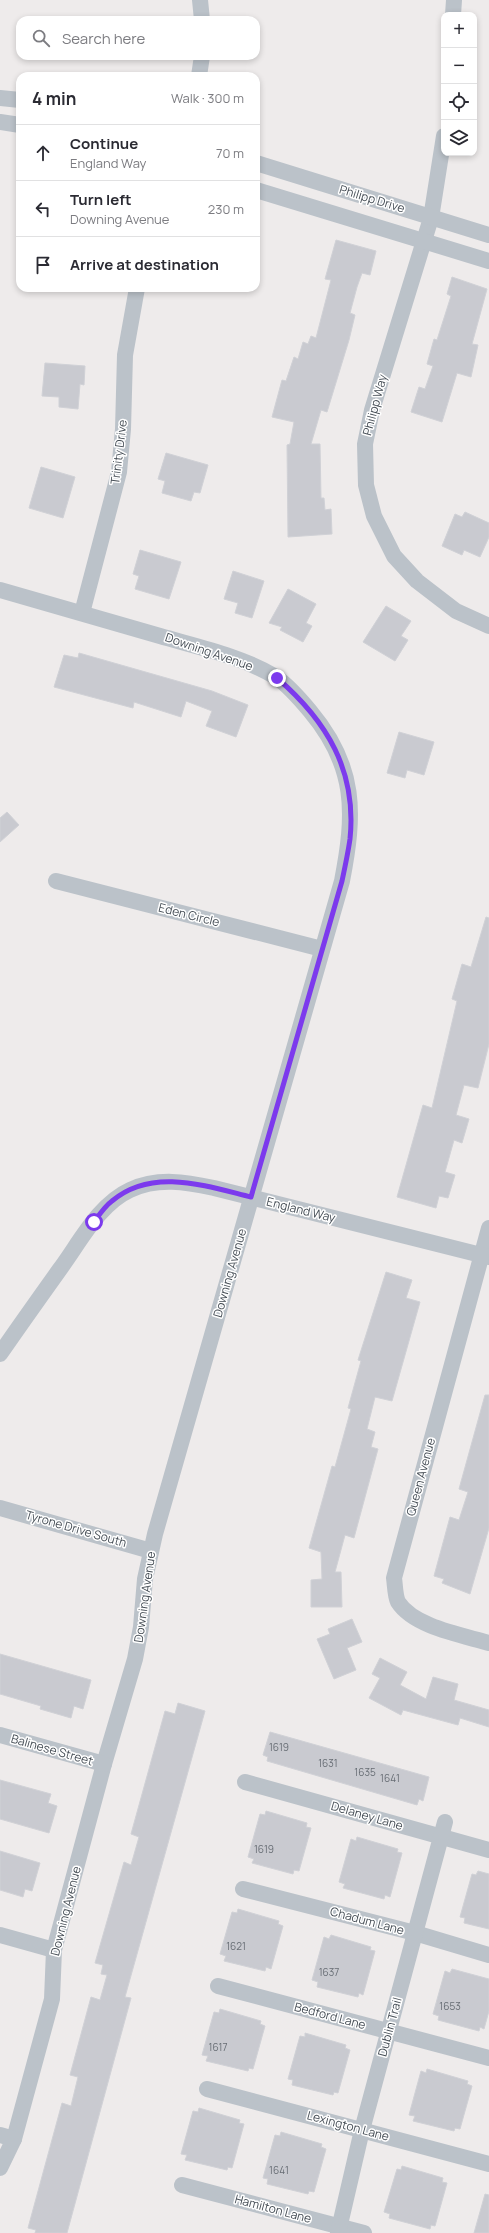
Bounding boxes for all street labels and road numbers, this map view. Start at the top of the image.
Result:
street label: Philipp Drive [337,181,407,217]
street label: Philipp Way [358,372,391,437]
street label: Trinity Drive [106,419,131,485]
street label: Downing Avenue [163,629,255,675]
street label: Eden Circle [157,899,221,930]
street label: England Way [265,1193,338,1226]
street label: Downing Avenue [209,1226,250,1319]
street label: Queen Avenue [402,1436,439,1518]
street label: Tyrone Drive South [24,1506,129,1551]
street label: Downing Avenue [130,1550,159,1644]
street label: Balinese Street [9,1730,95,1769]
street label: Delaney Lane [329,1797,405,1834]
street label: Downing Avenue [46,1864,85,1957]
street label: Chadum Lane [328,1902,406,1939]
street label: Dublin Trail [373,1996,406,2058]
street label: Bedford Lane [293,1998,368,2033]
street label: Lexington Lane [305,2106,391,2145]
street label: Hamilton Lane [233,2190,313,2227]

